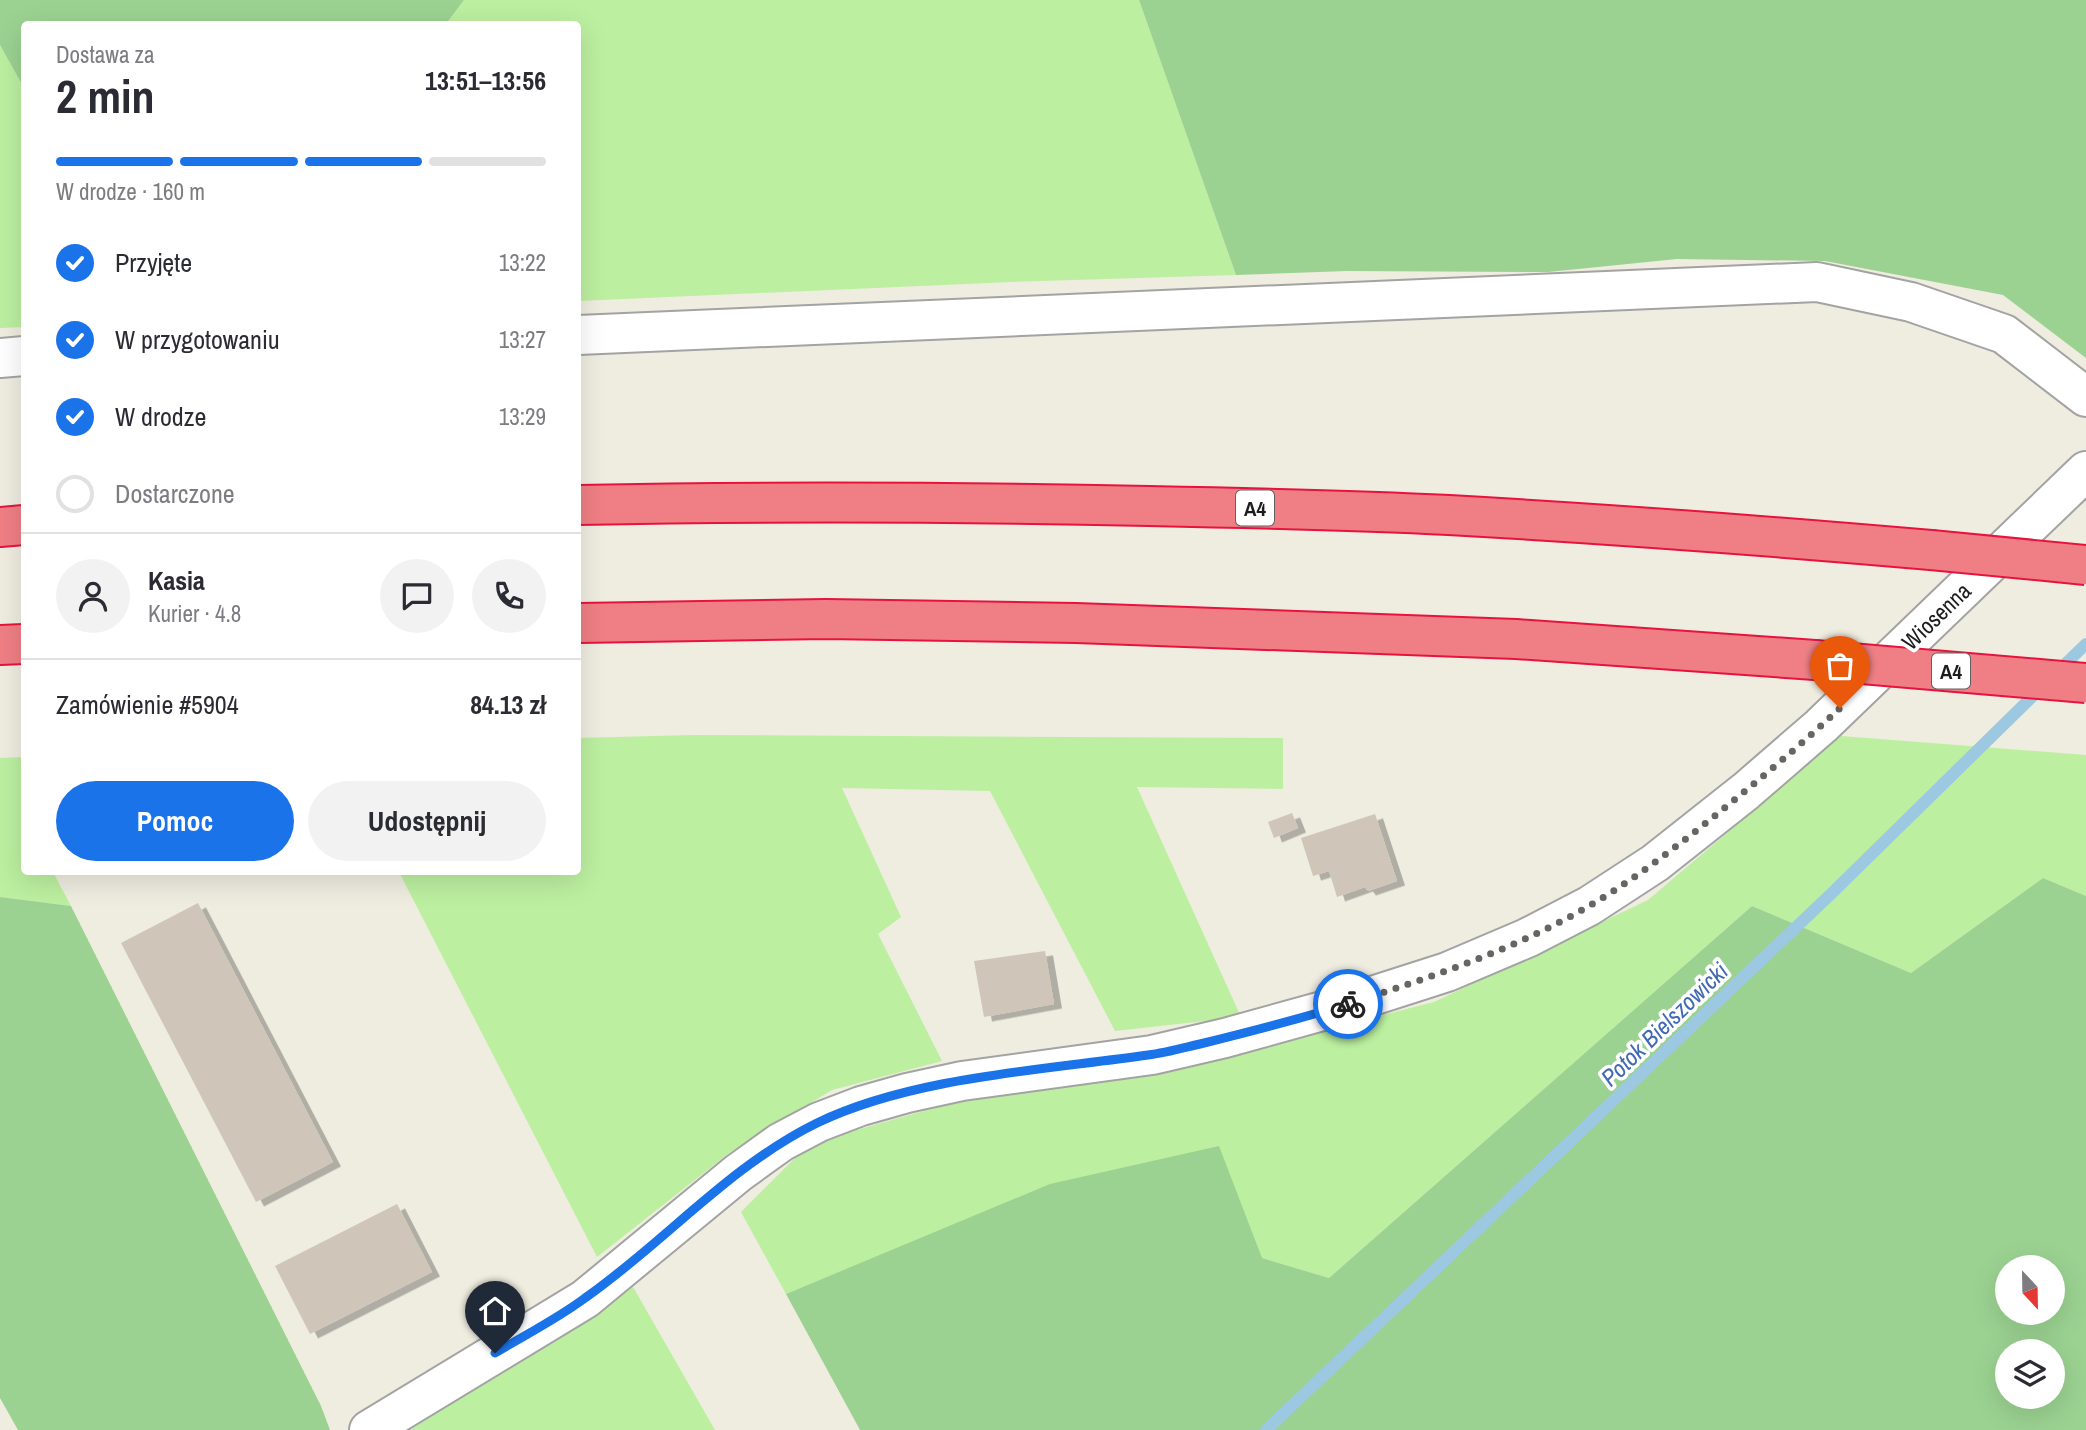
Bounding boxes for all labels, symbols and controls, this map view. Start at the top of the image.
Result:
text: Dostawa za [56,39,155,70]
text: 13:51–13:56 [425,63,546,98]
text: 2 min [56,65,155,127]
text: W drodze · 160 m [56,176,205,207]
icon: check [56,244,94,282]
text: Przyjęte [115,245,192,280]
text: 13:22 [499,247,546,278]
icon: check [56,321,94,359]
text: W przygotowaniu [115,322,280,357]
text: 13:27 [499,324,546,355]
icon: check [56,398,94,436]
text: W drodze [115,399,206,434]
text: 13:29 [499,401,546,432]
text: Dostarczone [115,476,235,511]
road number: A4 [1236,490,1274,526]
button: person [56,559,130,633]
button: chat [380,559,454,633]
button: phone [472,559,546,633]
text: Kasia [148,563,205,598]
street label: Wiosenna [1895,575,1978,657]
text: Kurier · 4.8 [148,598,241,629]
pin [1810,636,1870,708]
icon: bag [1821,647,1859,685]
road number: A4 [1932,654,1970,688]
text: Zamówienie #5904 [56,687,239,722]
text: 84.13 zł [470,687,546,722]
button: Pomoc [56,781,294,861]
button: Udostępnij [308,781,546,861]
water label: Potok Bielszowicki [1593,955,1735,1093]
courier [1313,969,1383,1039]
icon: bike [1329,985,1367,1023]
north arrow [1995,1255,2065,1325]
map controls [1995,1255,2065,1409]
pin [465,1281,525,1353]
icon: home [476,1292,514,1330]
button: layers [1995,1339,2065,1409]

